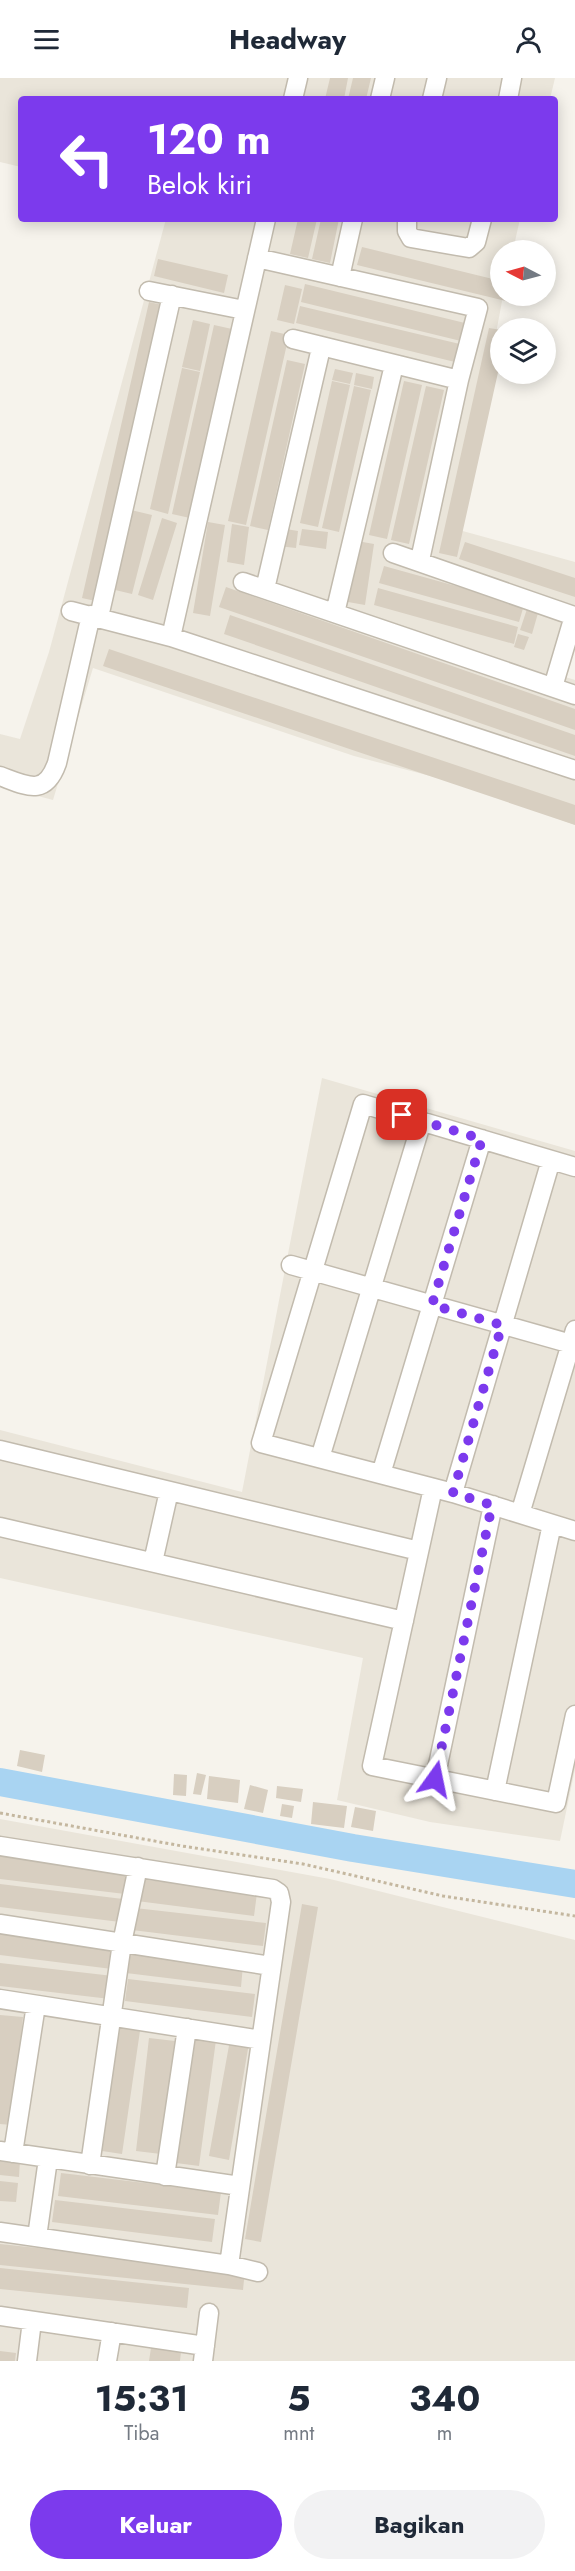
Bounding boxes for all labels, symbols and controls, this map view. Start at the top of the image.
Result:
text: Headway [229,20,346,59]
icon: menu [30,23,63,56]
icon: person [512,23,545,56]
text: 120 m [147,109,271,170]
icon: left [48,120,126,198]
text: Belok kiri [147,165,252,204]
north arrow [490,240,556,306]
map controls [490,240,556,384]
button: layers [490,318,556,384]
pin [376,1089,427,1140]
icon: arrive [385,1098,418,1131]
position arrow [403,1747,467,1811]
text: 15:31 [95,2372,189,2424]
text: 5 [287,2372,310,2424]
text: 340 [409,2372,480,2424]
text: Tiba [124,2419,159,2448]
text: mnt [283,2419,314,2448]
text: m [437,2419,452,2448]
button: Keluar [30,2490,282,2559]
button: Bagikan [294,2490,545,2559]

